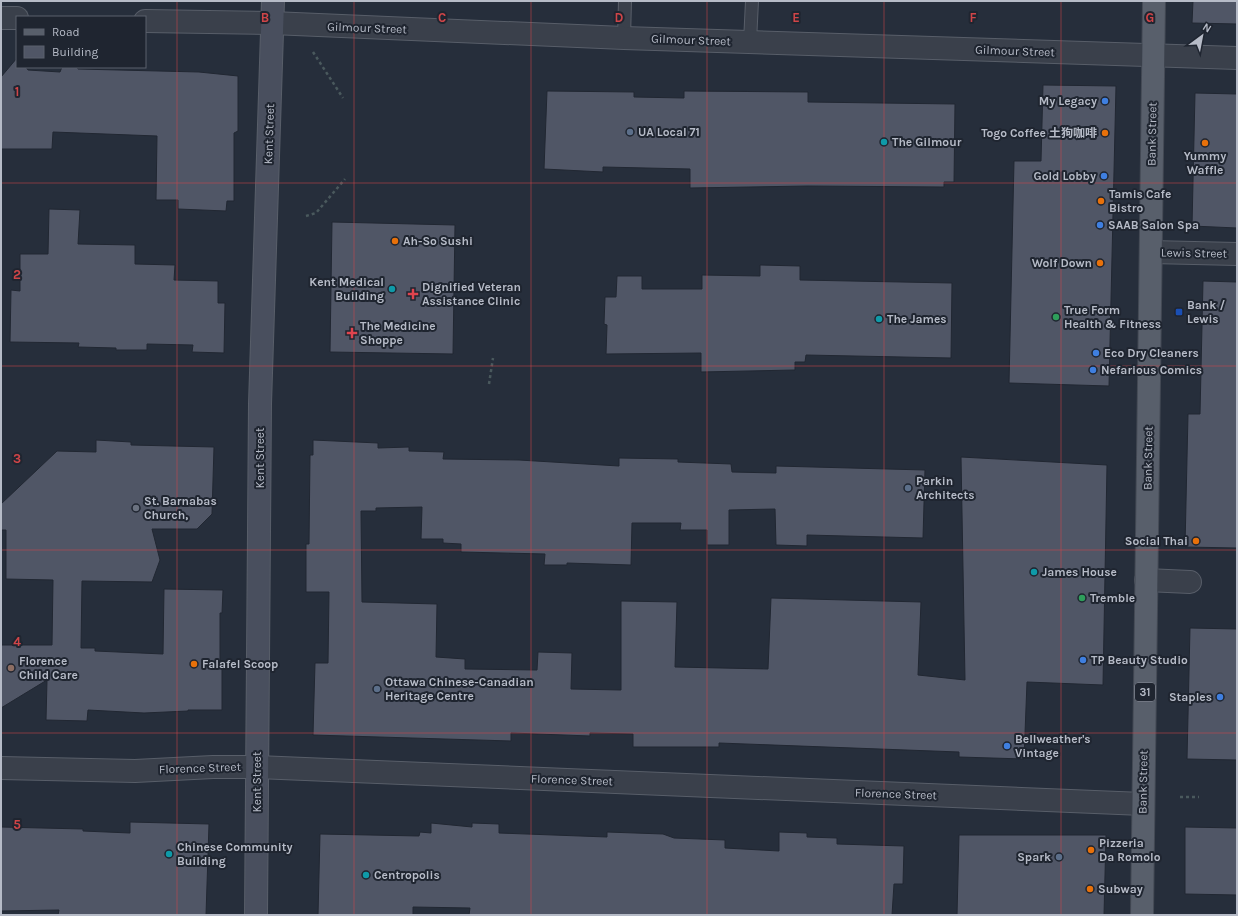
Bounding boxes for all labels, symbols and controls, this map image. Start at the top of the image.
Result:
text: B [261,10,269,25]
text: C [438,10,446,25]
text: D [615,10,624,25]
text: E [792,10,800,25]
text: F [969,10,977,25]
text: G [1146,10,1154,25]
legend [16,16,146,68]
north arrow [1182,16,1222,56]
street label: Gilmour Street [327,20,408,36]
text: N [1200,20,1214,36]
text: Road [52,25,80,39]
street label: Gilmour Street [651,32,732,48]
street label: Gilmour Street [975,43,1056,59]
text: Building [52,45,99,59]
text: 1 [15,84,19,99]
place label: My Legacy [1039,94,1097,108]
marker: My Legacy [1100,96,1110,106]
street label: Bank Street [1144,101,1160,166]
street label: Kent Street [261,103,277,165]
place label: UA Local 71 [638,125,700,139]
place label: Togo Coffee 土狗咖啡 [981,126,1097,140]
marker: UA Local 71 [625,127,635,137]
marker: Togo Coffee 土狗咖啡 [1100,128,1110,138]
place label: The Gilmour [892,135,962,149]
marker: The Gilmour [879,137,889,147]
marker: Yummy Waffle [1200,138,1210,148]
place label: Yummy Waffle [1184,149,1226,177]
place label: Gold Lobby [1034,169,1096,183]
marker: Gold Lobby [1099,171,1109,181]
place label: Tamis Cafe Bistro [1109,187,1171,215]
marker: Tamis Cafe Bistro [1096,196,1106,206]
place label: SAAB Salon Spa [1108,218,1199,232]
marker: SAAB Salon Spa [1095,220,1105,230]
place label: Ah-So Sushi [403,234,473,248]
marker: Ah-So Sushi [390,236,400,246]
street label: Lewis Street [1161,245,1228,261]
place label: Wolf Down [1032,256,1092,270]
marker: Wolf Down [1095,258,1105,268]
text: 2 [13,267,21,282]
place label: Kent Medical Building [309,275,384,303]
place label: Dignified Veteran Assistance Clinic [422,280,521,308]
marker: Kent Medical Building [387,284,397,294]
marker: Dignified Veteran Assistance Clinic [407,288,419,300]
place label: Bank / Lewis [1187,298,1225,326]
place label: True Form Health & Fitness [1064,303,1161,331]
marker: Bank / Lewis [1174,307,1184,317]
place label: The James [887,312,947,326]
marker: True Form Health & Fitness [1051,312,1061,322]
marker: The James [874,314,884,324]
place label: The Medicine Shoppe [360,319,436,347]
marker: The Medicine Shoppe [347,328,357,338]
place label: Eco Dry Cleaners [1104,346,1199,360]
marker: Eco Dry Cleaners [1091,348,1101,358]
place label: Nefarious Comics [1101,363,1202,377]
marker: Nefarious Comics [1088,365,1098,375]
street label: Bank Street [1140,425,1156,490]
street label: Kent Street [253,427,267,489]
text: 3 [13,451,21,466]
place label: Parkin Architects [916,474,975,502]
marker: Parkin Architects [903,483,913,493]
place label: St. Barnabas Church, [144,494,217,522]
marker: St. Barnabas Church, [131,503,141,513]
place label: Social Thai [1125,534,1188,548]
marker: Social Thai [1191,536,1201,546]
place label: James House [1042,565,1117,579]
marker: James House [1029,567,1039,577]
place label: Tremble [1090,591,1135,605]
marker: Tremble [1077,593,1087,603]
text: 4 [13,634,21,649]
place label: TP Beauty Studio [1091,653,1188,667]
place label: Florence Child Care [19,654,78,682]
marker: TP Beauty Studio [1078,655,1088,665]
place label: Falafel Scoop [202,657,278,671]
marker: Falafel Scoop [189,659,199,669]
marker: Florence Child Care [6,663,16,673]
place label: Ottawa Chinese-Canadian Heritage Centre [385,675,534,703]
road number: 31 [1135,683,1155,701]
marker: Ottawa Chinese-Canadian Heritage Centre [372,684,382,694]
place label: Staples [1169,690,1212,704]
marker: Staples [1215,692,1225,702]
place label: Bellweather's Vintage [1015,732,1091,760]
marker: Bellweather's Vintage [1002,741,1012,751]
street label: Bank Street [1135,749,1151,814]
street label: Kent Street [250,751,264,813]
street label: Florence Street [159,760,242,776]
street label: Florence Street [531,772,614,788]
street label: Florence Street [855,786,938,802]
text: 5 [13,817,21,832]
place label: Pizzeria Da Romolo [1099,836,1161,864]
place label: Chinese Community Building [177,840,292,868]
marker: Pizzeria Da Romolo [1086,845,1096,855]
marker: Chinese Community Building [164,849,174,859]
place label: Spark [1017,850,1051,864]
marker: Spark [1054,852,1064,862]
place label: Centropolis [374,868,440,882]
marker: Centropolis [361,870,371,880]
place label: Subway [1098,882,1143,896]
marker: Subway [1085,884,1095,894]

